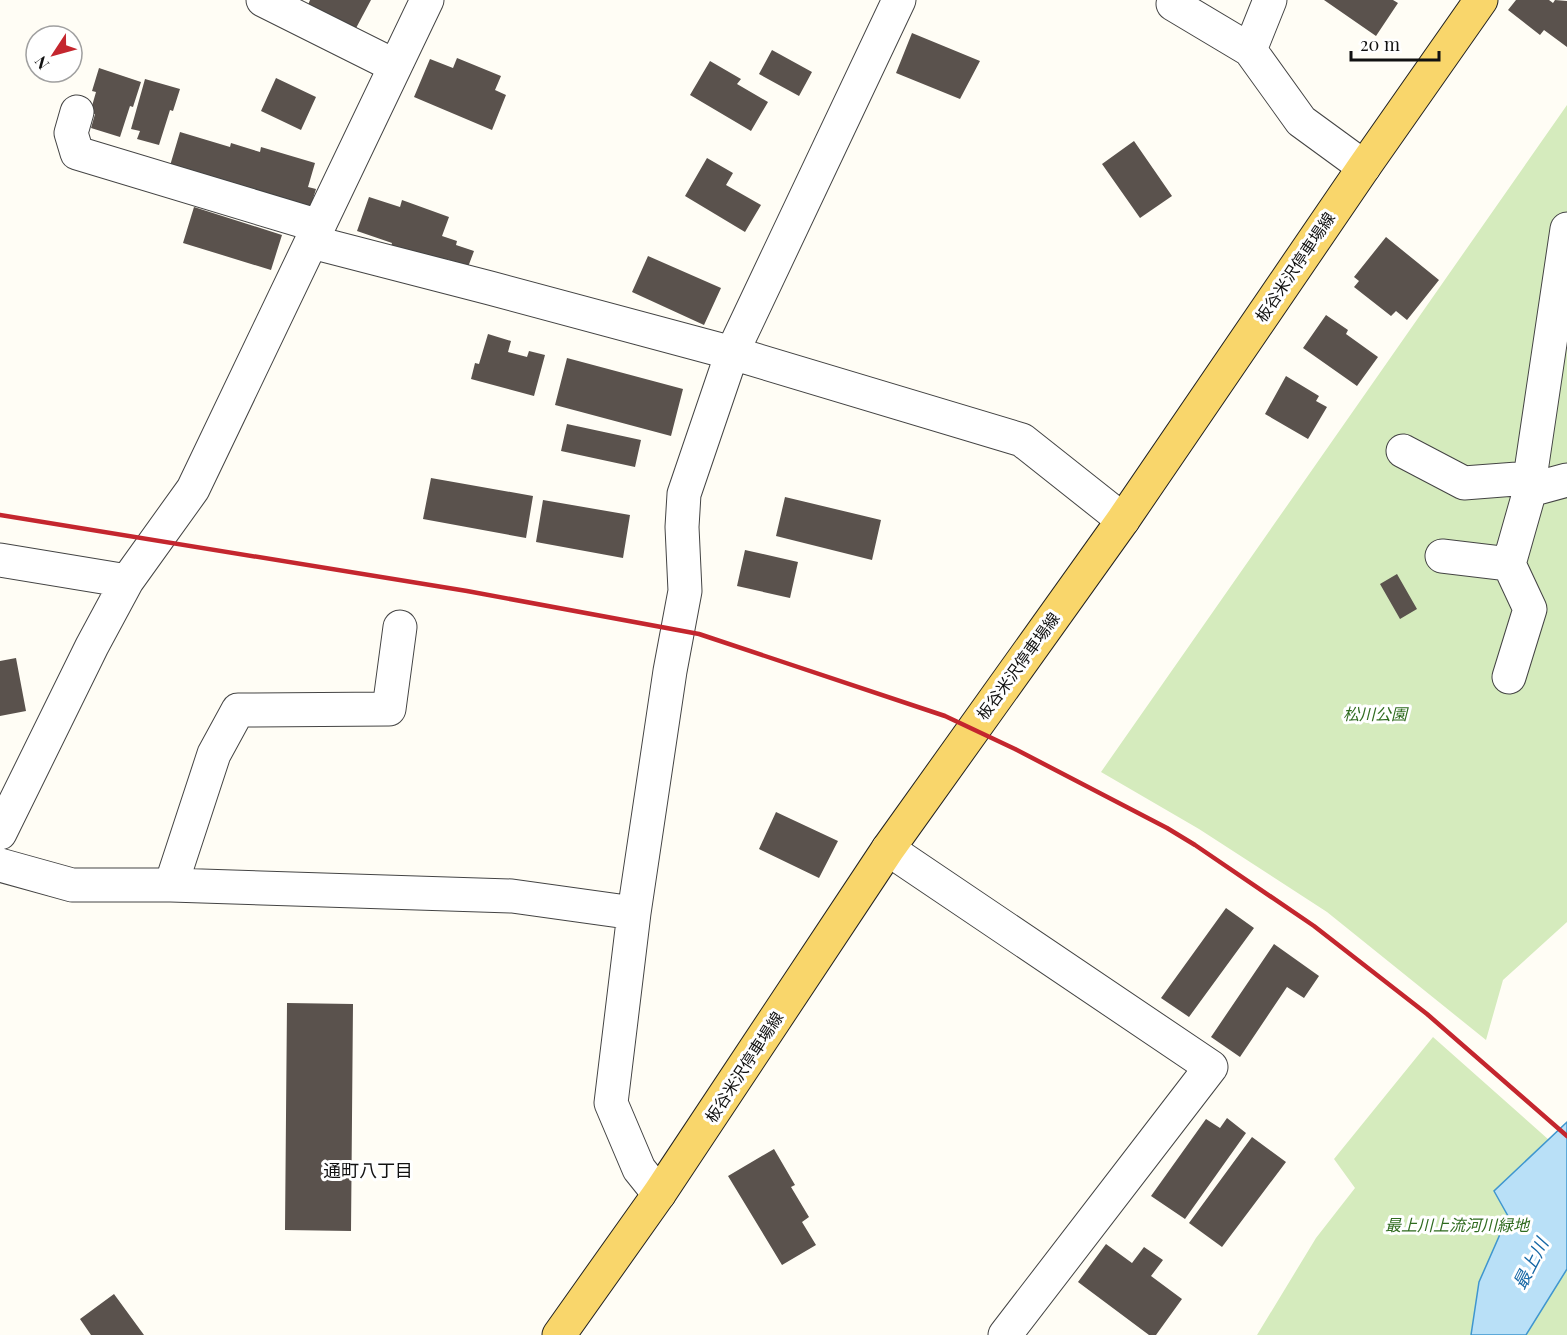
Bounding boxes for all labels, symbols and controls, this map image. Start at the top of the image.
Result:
north arrow [24,24,84,84]
scale bar [1351,24,1440,62]
text: 20 m [1360,32,1400,56]
text: N [29,52,53,74]
street label: 板谷米沢停車場線 [1250,208,1339,326]
street label: 板谷米沢停車場線 [971,608,1064,724]
park label: 松川公園 [1343,703,1409,724]
street label: 板谷米沢停車場線 [700,1007,787,1126]
district label: 通町八丁目 [323,1158,413,1182]
park label: 最上川上流河川緑地 [1385,1214,1531,1235]
water label: 最上川 [1507,1232,1554,1293]

